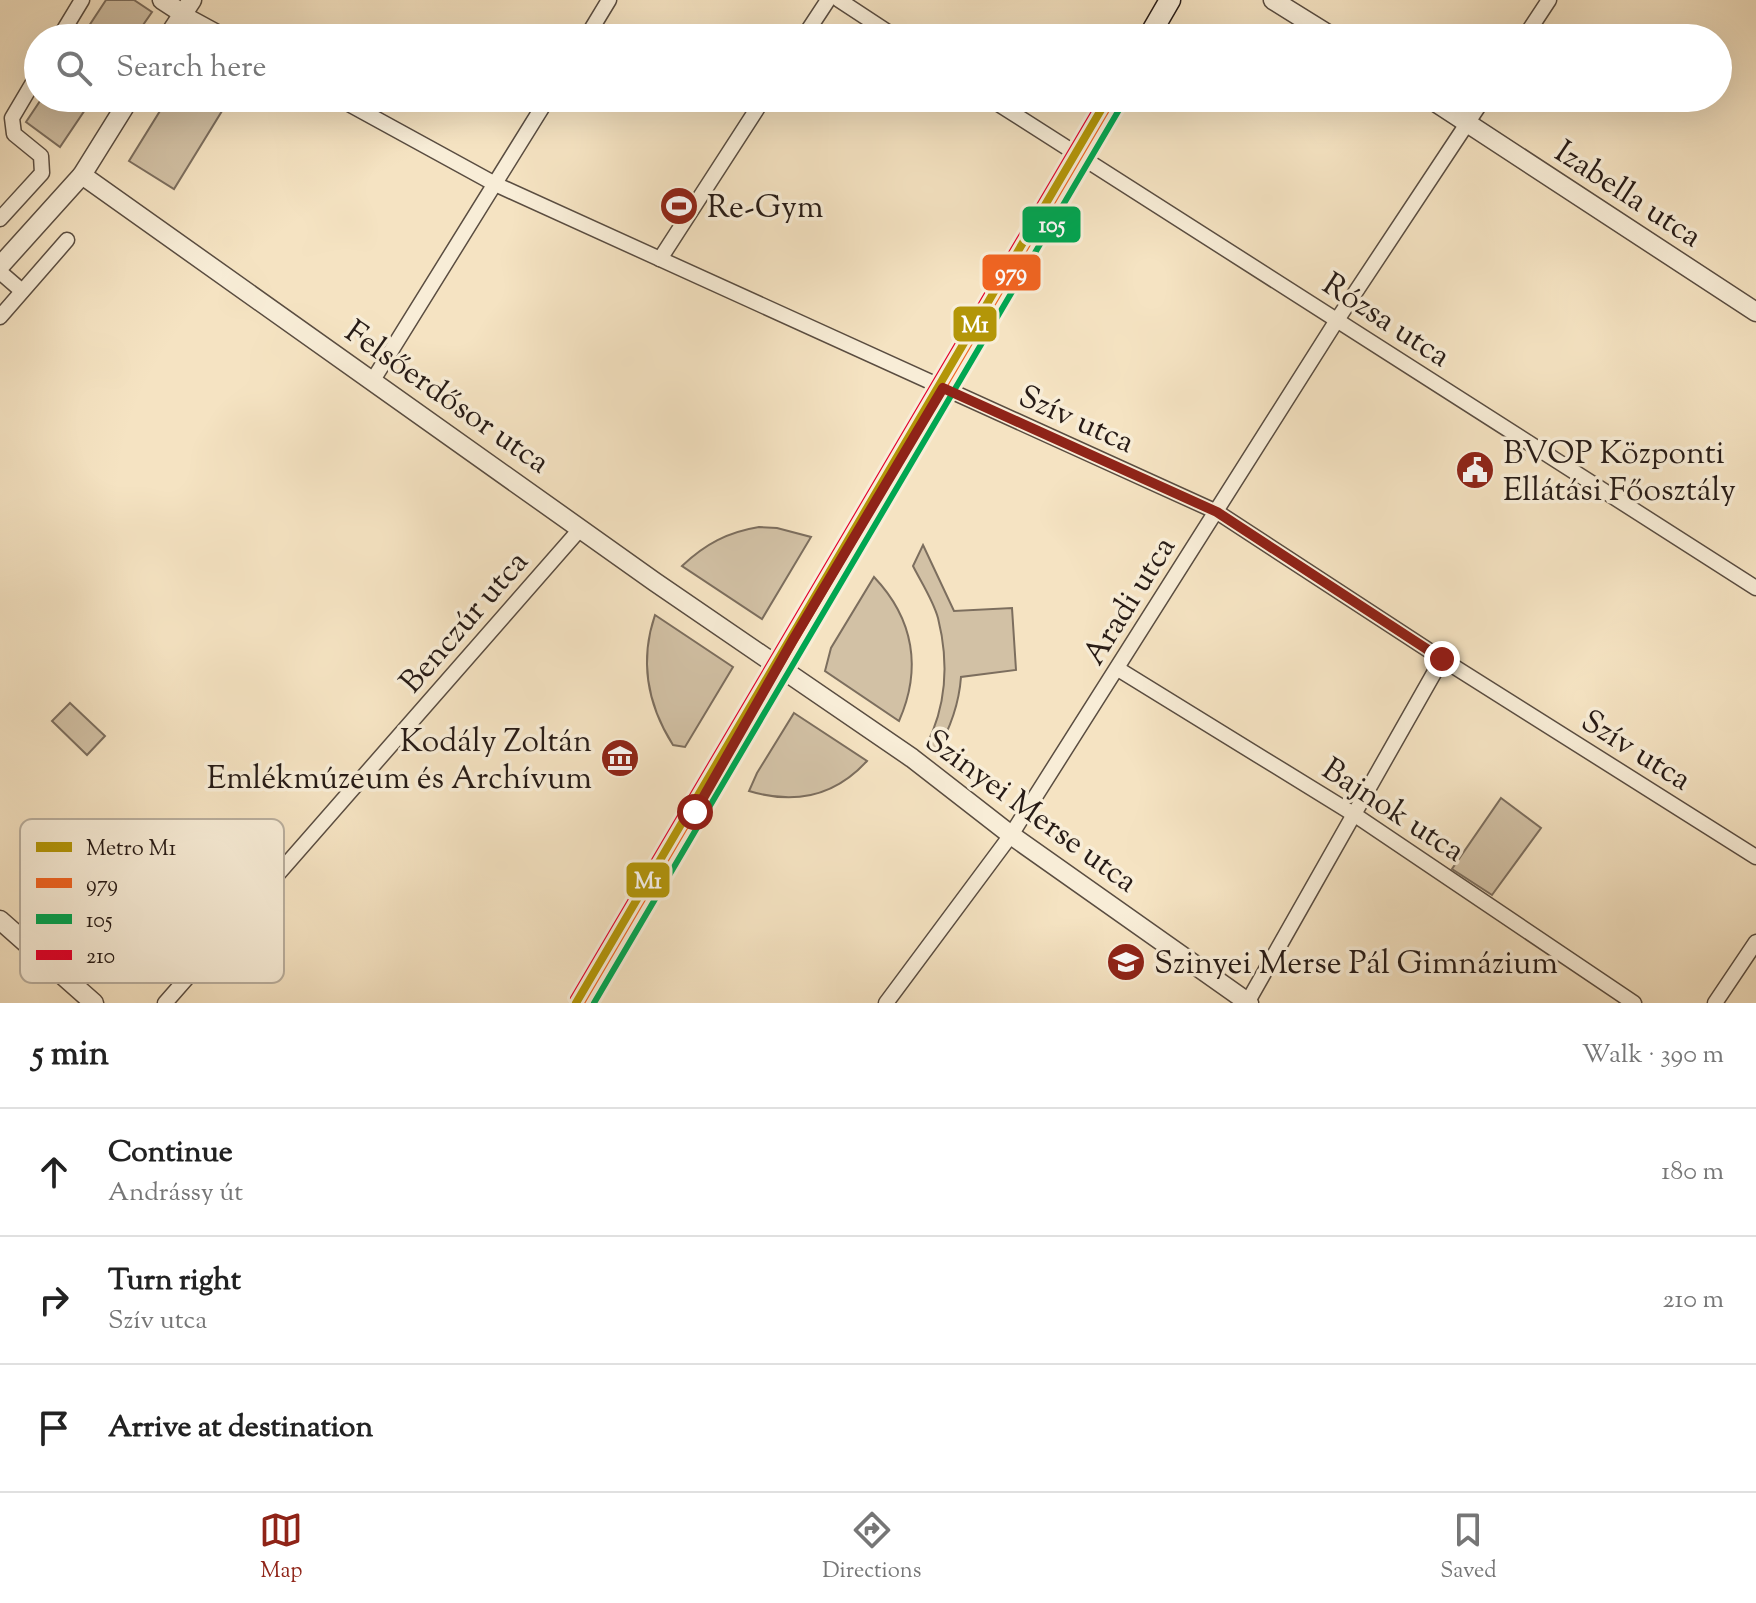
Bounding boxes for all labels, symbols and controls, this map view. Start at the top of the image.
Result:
search box [24,24,1732,112]
icon: search [52,46,96,90]
text: Search here [116,47,266,90]
street label: Izabella utca [1545,131,1710,260]
sports icon: Re-Gym [658,185,700,227]
place label: Re-Gym [707,186,823,232]
line badge: 105 [1021,205,1082,244]
text: 105 [1039,211,1066,243]
line badge: 979 [981,253,1042,292]
text: 979 [995,259,1027,291]
street label: Rózsa utca [1312,263,1459,380]
line badge: M1 [952,305,998,343]
street label: Felsőerdősor utca [335,311,558,486]
text: M1 [961,311,989,343]
street label: Szív utca [1011,375,1141,467]
place label: BVOP Központi Ellátási Főosztály [1503,432,1736,515]
public building icon: BVOP Központi Ellátási Főosztály [1454,449,1496,491]
street label: Aradi utca [1073,528,1188,675]
street label: Benczúr utca [390,541,541,705]
route end [1424,641,1460,677]
street label: Szív utca [1571,700,1700,804]
street label: Szinyei Merse utca [914,719,1146,906]
place label: Kodály Zoltán Emlékmúzeum és Archívum [207,720,592,803]
museum icon: Kodály Zoltán Emlékmúzeum és Archívum [599,737,641,779]
street label: Bajnok utca [1312,748,1473,875]
route start [677,794,713,830]
legend [20,819,284,983]
text: Metro M1 [86,834,177,866]
line badge: M1 [625,861,671,899]
text: M1 [634,867,662,899]
text: 979 [86,870,118,902]
text: 105 [86,906,113,938]
school or university icon: Szinyei Merse Pál Gimnázium [1105,941,1147,983]
text: 210 [86,942,115,974]
place label: Szinyei Merse Pál Gimnázium [1154,942,1558,988]
text: 5 min [32,1031,109,1080]
text: Walk · 390 m [1582,1037,1724,1074]
text: Continue [108,1132,233,1175]
icon: ahead [32,1150,76,1194]
text: 180 m [1661,1154,1724,1191]
text: Andrássy út [108,1175,243,1212]
text: Turn right [108,1260,241,1303]
icon: right [32,1278,76,1322]
text: 210 m [1662,1282,1724,1319]
text: Szív utca [108,1303,207,1340]
icon: arrive [32,1406,76,1450]
text: Arrive at destination [108,1407,373,1450]
tab: Map [259,1508,303,1588]
tab: Directions [822,1508,921,1588]
tab: Saved [1440,1508,1497,1588]

